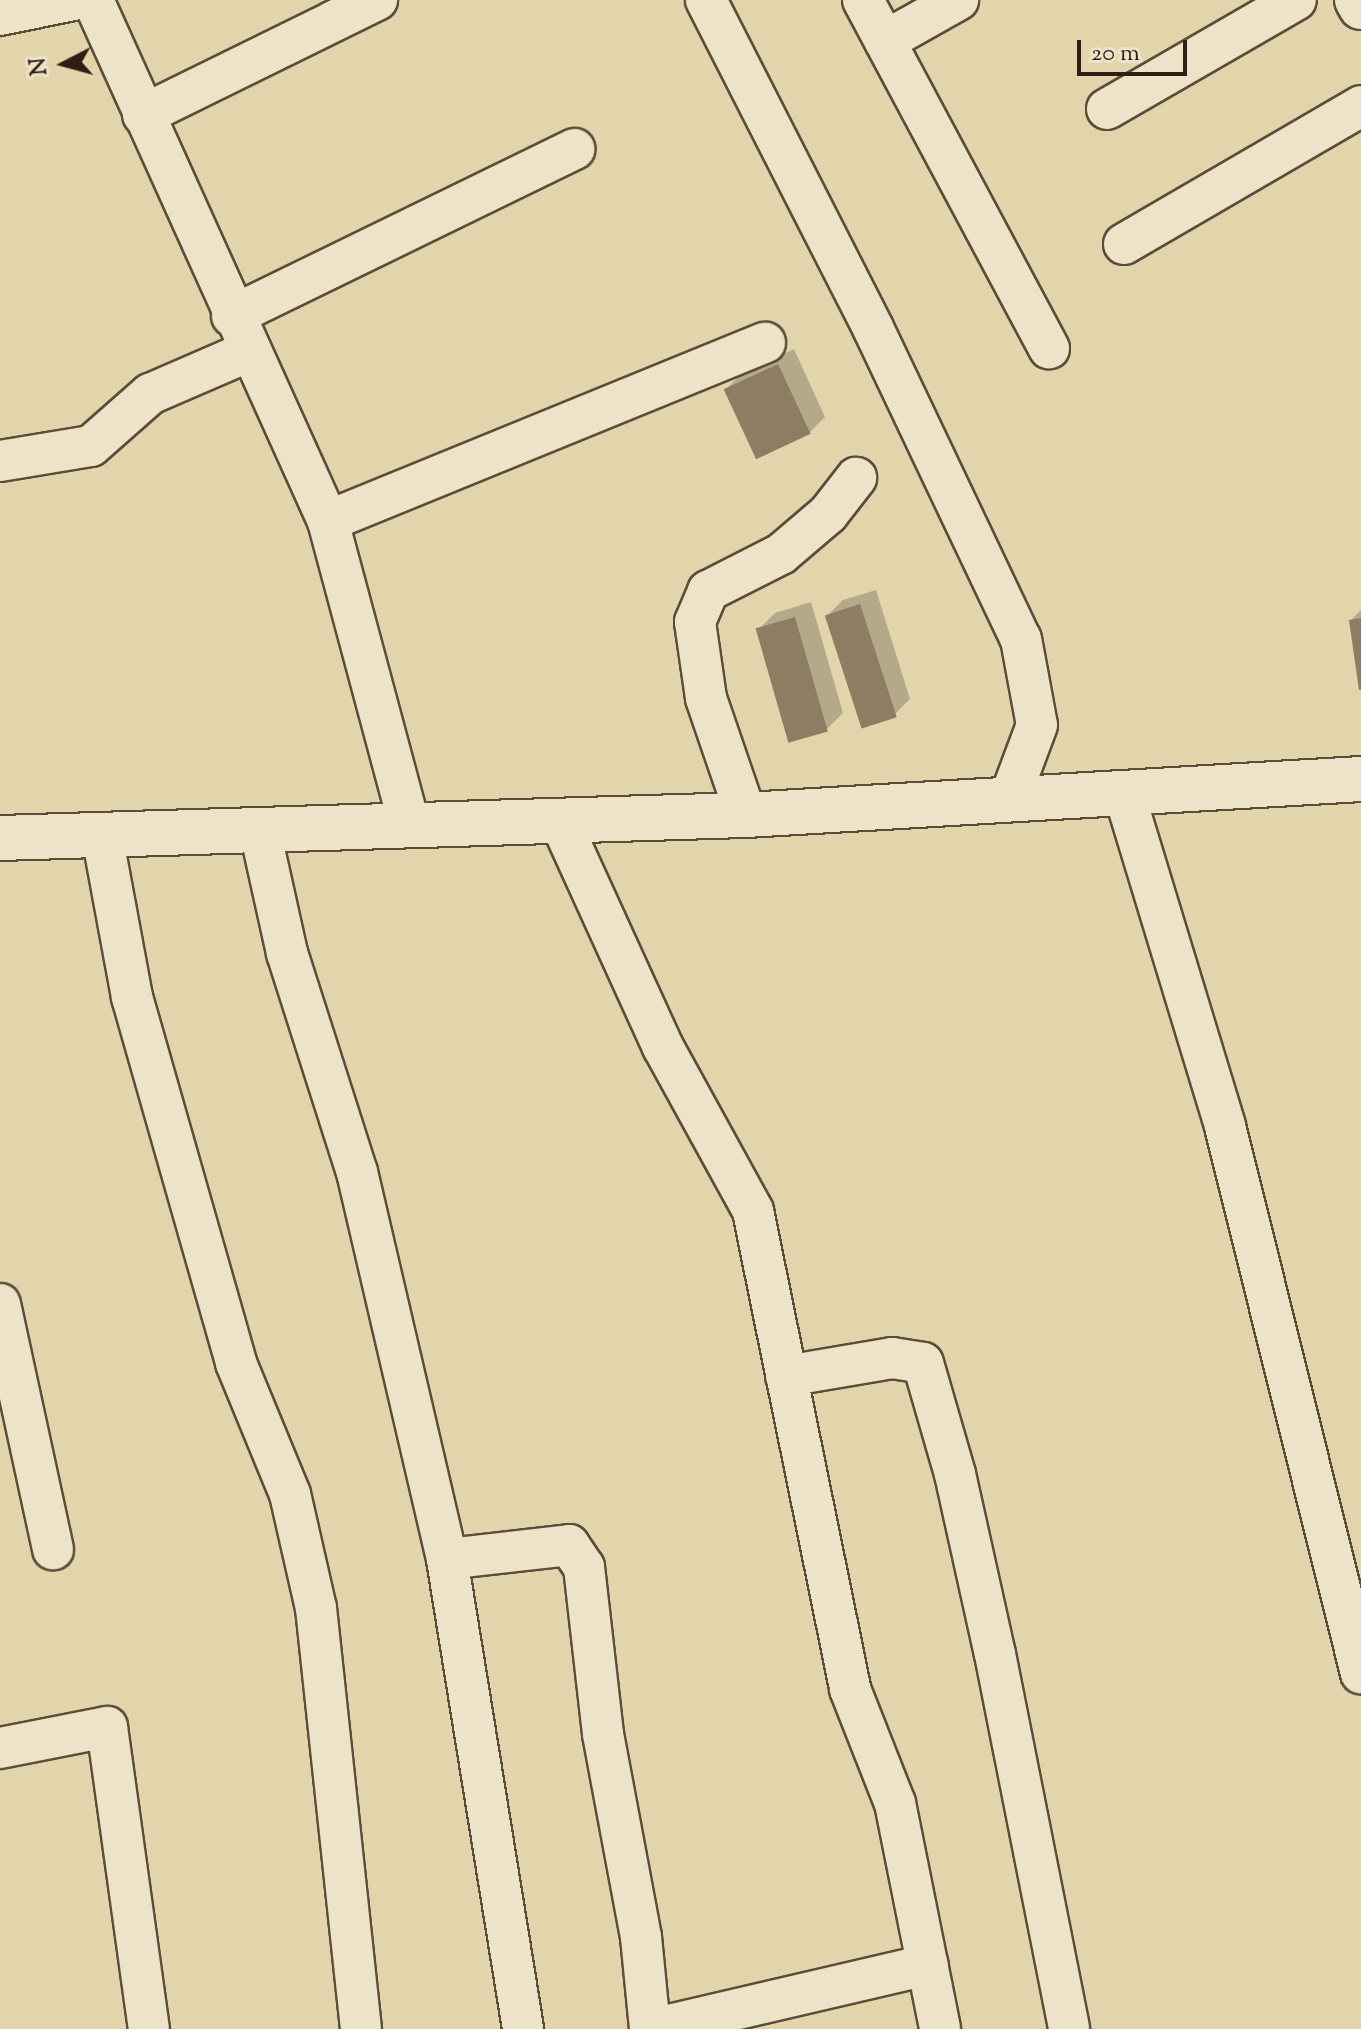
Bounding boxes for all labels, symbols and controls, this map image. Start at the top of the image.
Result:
north arrow [24,24,104,104]
scale bar [1081,24,1191,74]
text: 20 m [1091,37,1140,71]
text: N [23,56,57,77]

